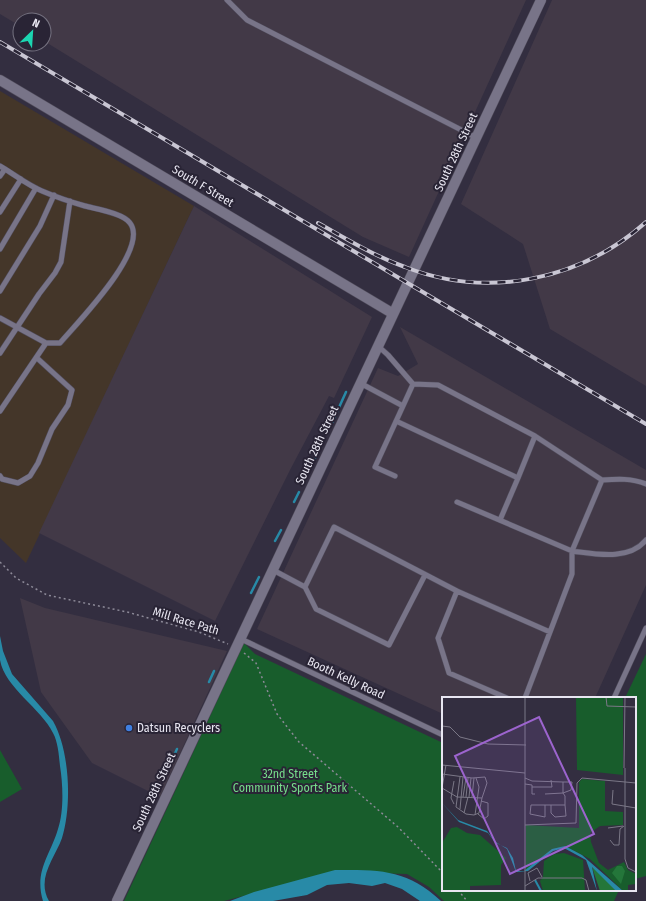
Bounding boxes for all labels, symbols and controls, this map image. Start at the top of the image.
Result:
north arrow [12,12,52,52]
text: N [30,16,42,31]
street label: South 28th Street [432,110,480,194]
street label: South F Street [170,162,236,210]
street label: South 28th Street [293,403,341,487]
street label: Mill Race Path [151,604,221,638]
street label: Booth Kelly Road [305,654,387,702]
inset map [442,697,636,891]
place label: Datsun Recyclers [137,721,220,735]
marker: Datsun Recyclers [124,723,134,733]
street label: South 28th Street [130,750,178,834]
park label: 32nd Street Community Sports Park [233,767,348,795]

